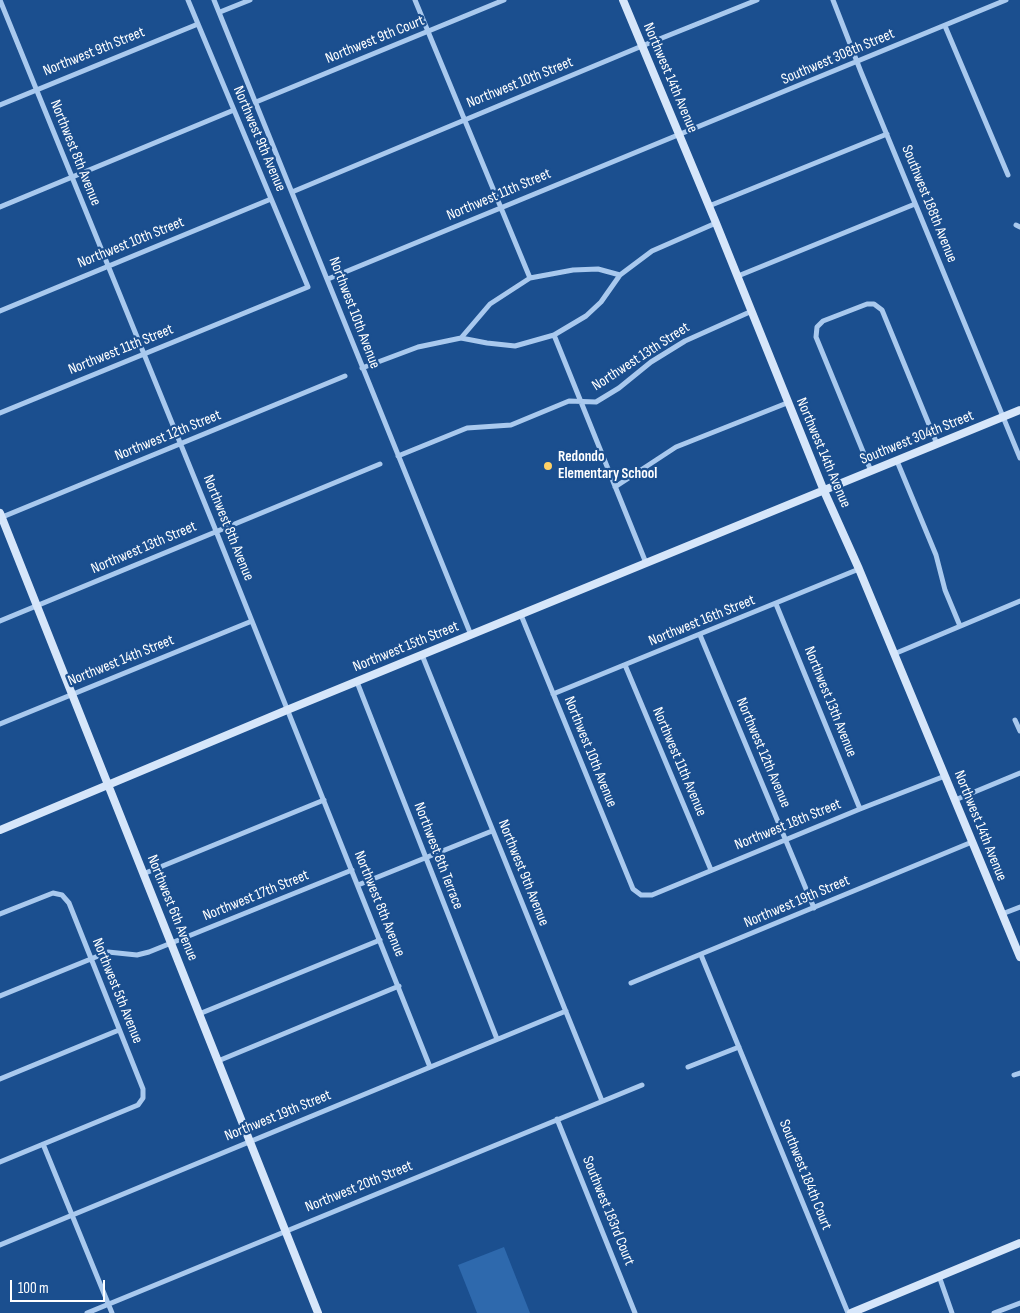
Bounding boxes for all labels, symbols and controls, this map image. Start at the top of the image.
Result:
street label: Northwest 9th Court [323,12,427,68]
street label: Northwest 14th Avenue [639,20,701,136]
street label: Northwest 9th Street [41,23,147,81]
street label: Southwest 308th Street [779,25,897,89]
street label: Northwest 10th Street [464,53,576,113]
street label: Northwest 9th Avenue [229,84,289,194]
street label: Northwest 8th Avenue [46,97,104,209]
street label: Southwest 188th Avenue [897,143,961,265]
street label: Northwest 11th Street [444,165,554,225]
street label: Northwest 10th Street [75,213,187,273]
street label: Northwest 10th Avenue [324,255,384,371]
street label: Northwest 13th Street [589,319,693,395]
street label: Northwest 11th Street [66,321,176,379]
street label: Northwest 14th Avenue [792,395,854,511]
street label: Northwest 12th Street [112,407,224,465]
street label: Southwest 304th Street [858,407,976,469]
place label: Redondo Elementary School [558,448,657,483]
marker: Redondo Elementary School [542,460,554,472]
street label: Northwest 8th Avenue [199,472,257,584]
street label: Northwest 13th Street [89,518,199,578]
street label: Northwest 16th Street [646,592,758,650]
street label: Northwest 15th Street [351,618,461,676]
street label: Northwest 14th Street [65,632,177,690]
street label: Northwest 13th Avenue [800,644,860,760]
street label: Northwest 10th Avenue [560,694,620,810]
street label: Northwest 12th Avenue [732,695,794,811]
street label: Northwest 11th Avenue [648,705,710,819]
street label: Northwest 14th Avenue [950,768,1010,884]
street label: Northwest 18th Street [732,796,844,854]
street label: Northwest 8th Terrace [409,800,467,912]
street label: Northwest 9th Avenue [494,817,552,929]
street label: Northwest 8th Avenue [350,848,408,960]
street label: Northwest 6th Avenue [143,852,201,964]
street label: Northwest 17th Street [200,867,312,925]
street label: Northwest 19th Street [741,872,853,932]
street label: Northwest 5th Avenue [88,936,146,1046]
street label: Northwest 19th Street [222,1086,334,1146]
street label: Southwest 184th Court [775,1117,835,1233]
street label: Southwest 183rd Court [578,1154,638,1268]
street label: Northwest 20th Street [303,1157,415,1217]
scale bar [12,1270,108,1302]
text: 100 m [18,1279,49,1298]

